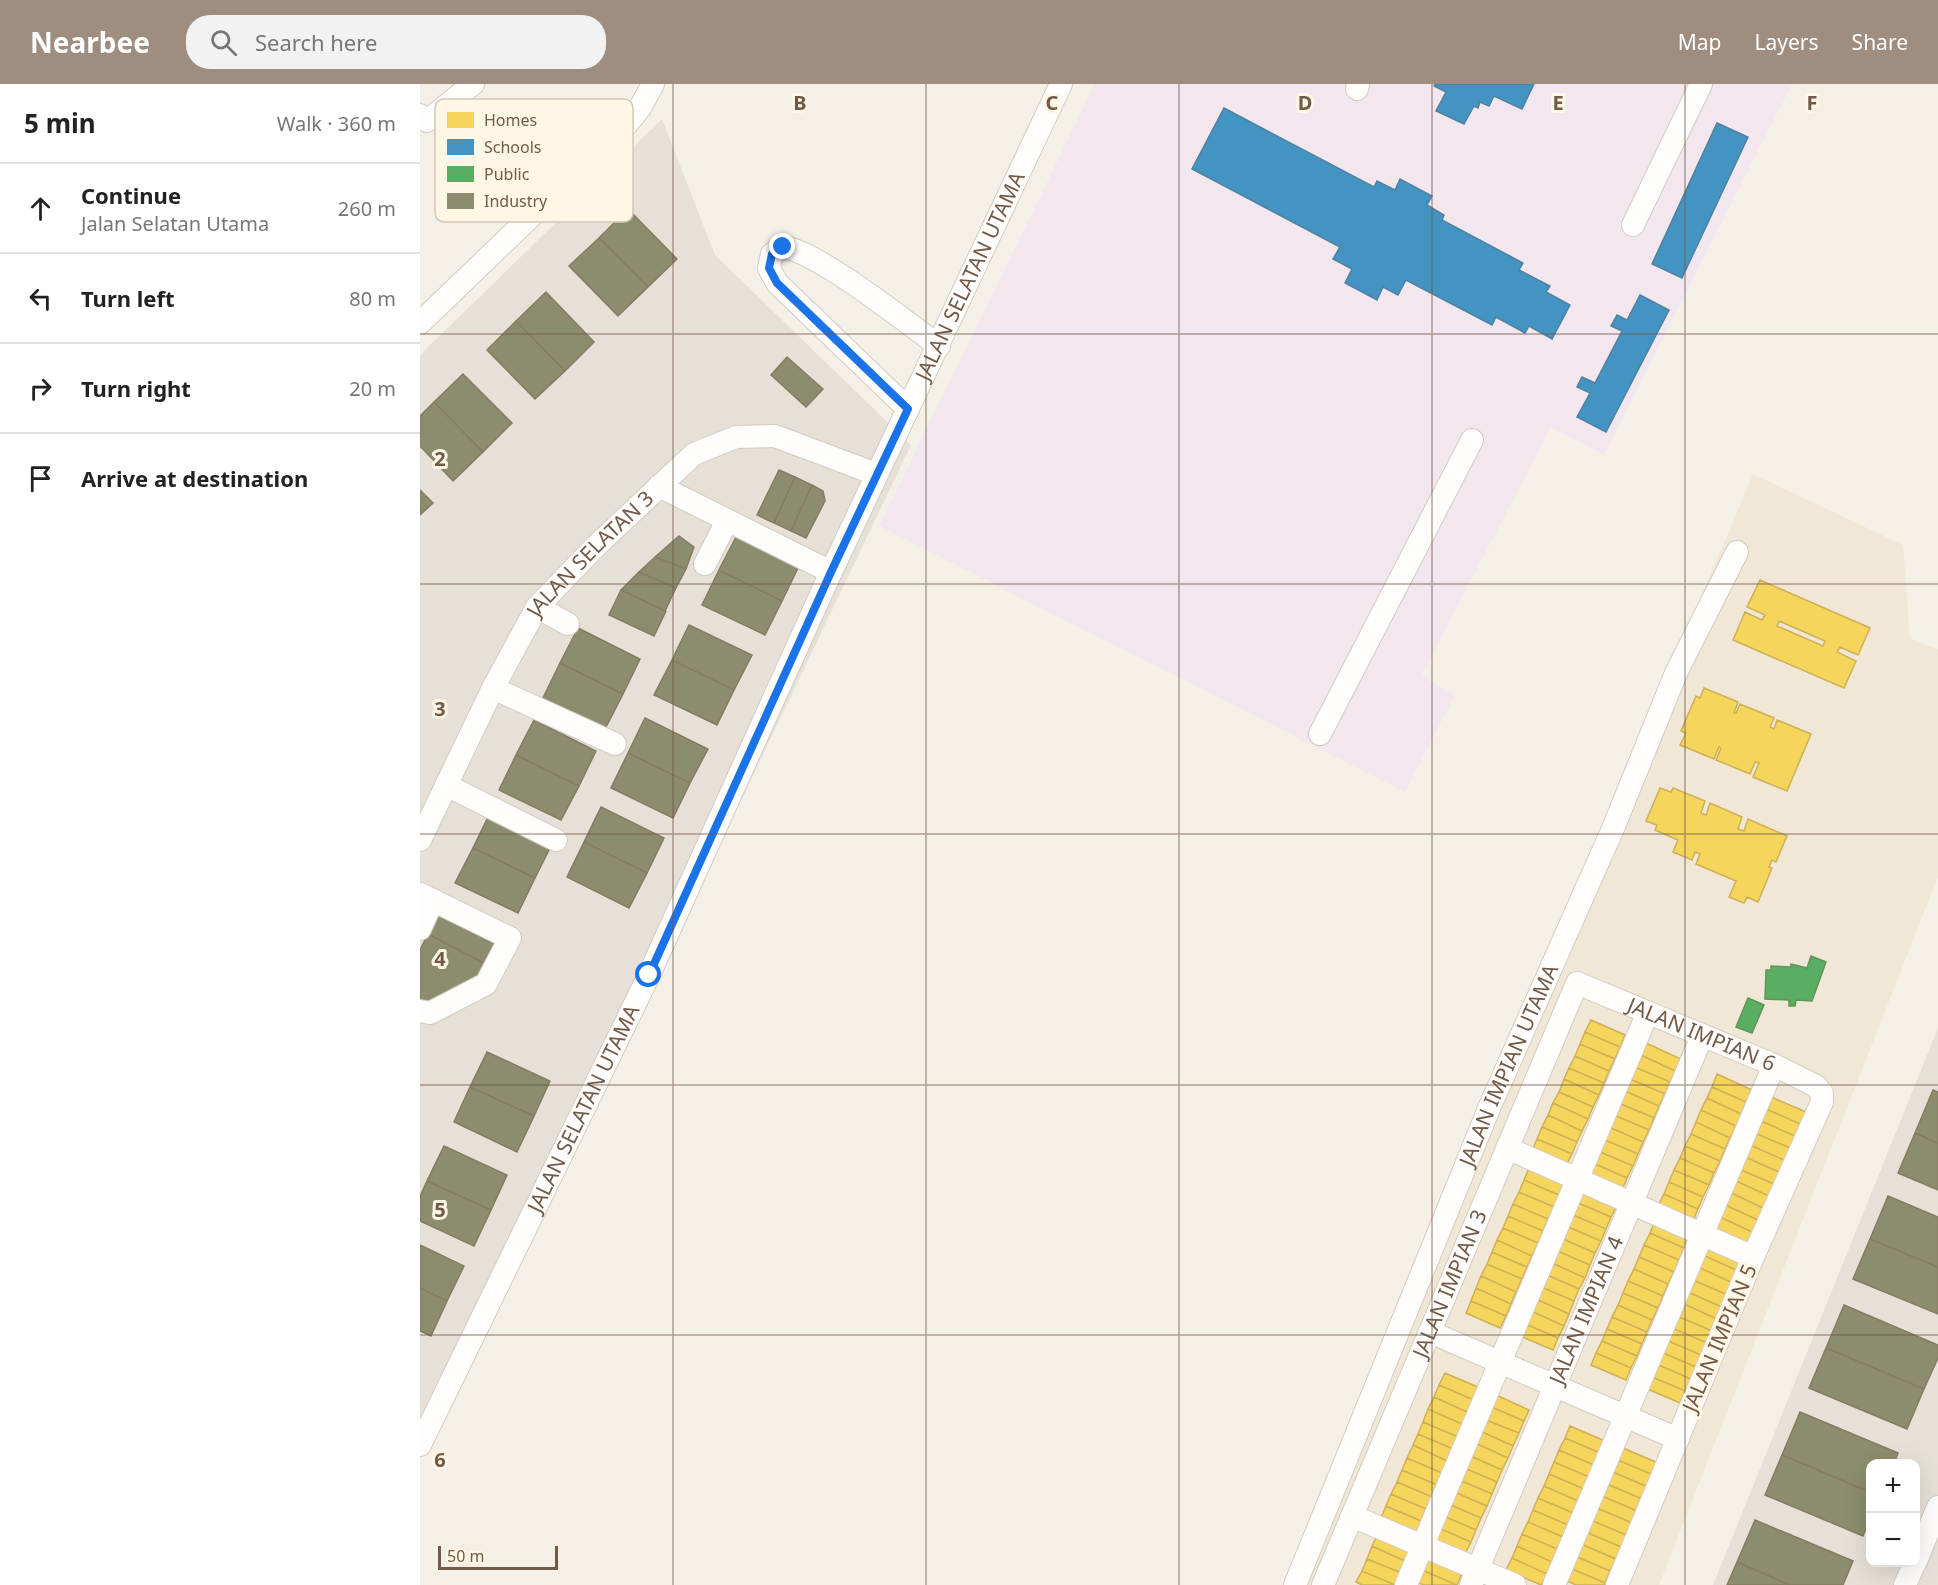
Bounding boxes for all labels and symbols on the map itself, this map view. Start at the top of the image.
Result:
text: B [793,89,807,116]
text: C [1046,89,1059,116]
text: D [1298,89,1312,116]
text: E [1552,89,1564,116]
text: F [1807,89,1817,116]
legend [435,99,633,222]
text: Homes [484,109,537,131]
text: Schools [484,136,542,158]
text: Public [484,163,530,185]
street label: JALAN SELATAN UTAMA [907,166,1031,387]
text: Industry [484,190,548,212]
route end [769,233,795,259]
text: 2 [434,445,446,472]
street label: JALAN SELATAN 3 [519,484,659,623]
text: 3 [434,695,446,722]
text: 4 [434,945,446,972]
street label: JALAN IMPIAN UTAMA [1451,959,1564,1172]
route start [635,961,661,987]
street label: JALAN IMPIAN 6 [1622,990,1780,1077]
street label: JALAN SELATAN UTAMA [520,999,646,1219]
text: 5 [434,1196,446,1223]
street label: JALAN IMPIAN 3 [1405,1205,1493,1363]
street label: JALAN IMPIAN 4 [1541,1232,1629,1390]
street label: JALAN IMPIAN 5 [1675,1259,1763,1418]
text: 6 [434,1446,446,1473]
scale bar [438,1543,558,1570]

